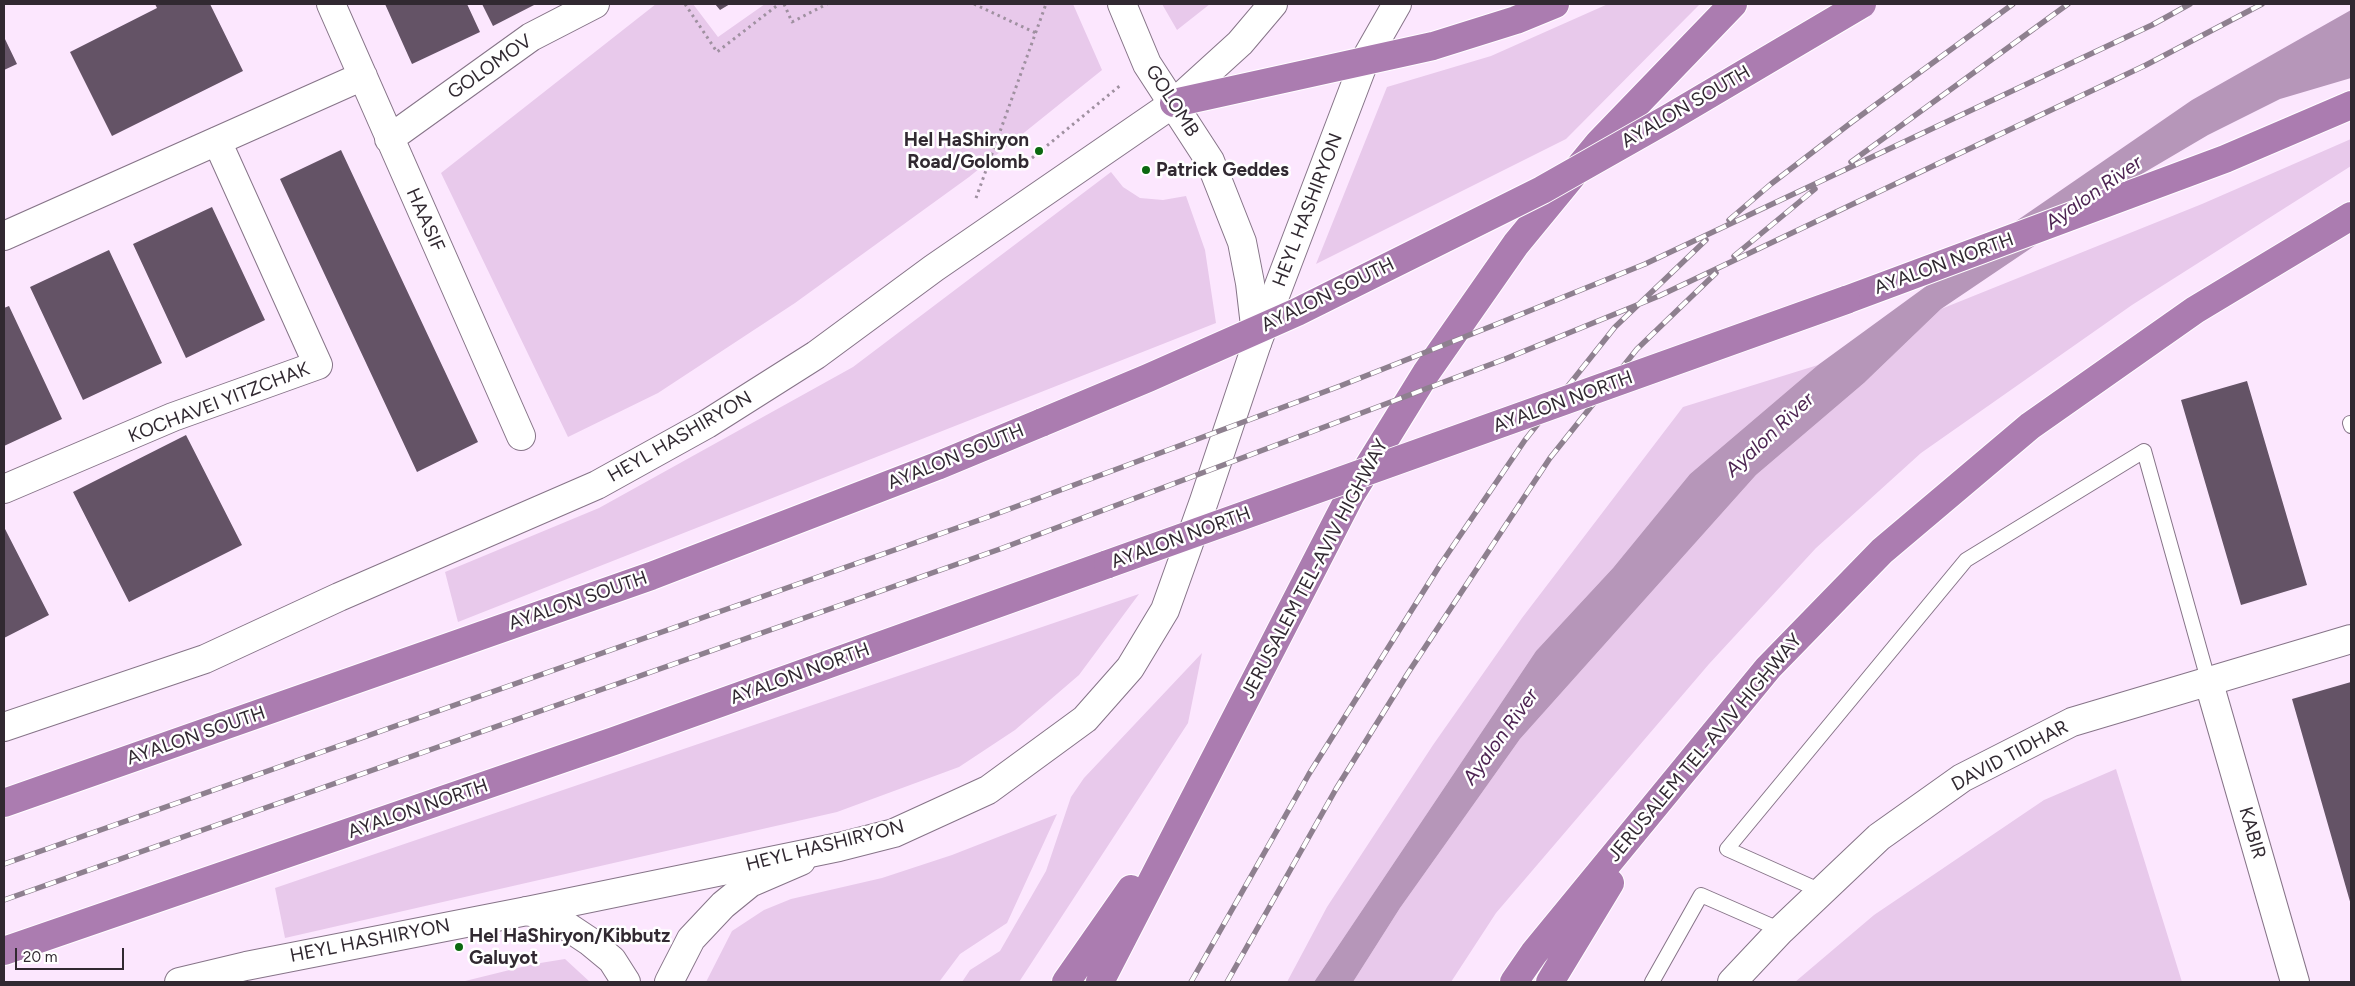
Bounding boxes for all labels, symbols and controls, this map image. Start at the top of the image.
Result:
street label: GOLOMOV [444,30,536,104]
street label: GOLOMB [1140,61,1204,141]
street label: AYALON SOUTH [1617,61,1755,153]
place label: Hel HaShiryon Road/Golomb [904,129,1029,173]
street label: HEYL HASHIRYON [1268,130,1348,290]
marker: Hel HaShiryon Road/Golomb [1033,145,1045,157]
water label: Ayalon River [2041,151,2147,235]
place label: Patrick Geddes [1156,159,1289,181]
marker: Patrick Geddes [1140,164,1152,176]
street label: HAASIF [401,185,449,255]
street label: AYALON NORTH [1871,228,2017,300]
street label: AYALON SOUTH [1258,253,1398,337]
street label: KOCHAVEI YITZCHAK [125,358,313,448]
street label: AYALON NORTH [1490,366,1636,438]
street label: HEYL HASHIRYON [604,386,756,488]
water label: Ayalon River [1721,388,1819,482]
street label: AYALON SOUTH [884,419,1028,495]
street label: JERUSALEM TEL-AVIV HIGHWAY [1237,435,1393,703]
street label: AYALON NORTH [1108,502,1254,574]
street label: AYALON SOUTH [506,567,650,635]
street label: JERUSALEM TEL-AVIV HIGHWAY [1603,629,1807,867]
street label: AYALON NORTH [727,638,873,710]
water label: Ayalon River [1458,684,1544,790]
street label: AYALON SOUTH [124,702,268,770]
street label: DAVID TIDHAR [1948,716,2072,796]
street label: AYALON NORTH [345,774,491,844]
street label: KABIR [2234,804,2270,862]
street label: HEYL HASHIRYON [743,815,907,877]
street label: HEYL HASHIRYON [288,914,452,968]
place label: Hel HaShiryon/Kibbutz Galuyot [469,925,670,969]
scale bar [18,938,126,970]
marker: Hel HaShiryon/Kibbutz Galuyot [453,941,465,953]
text: 20 m [23,948,57,966]

